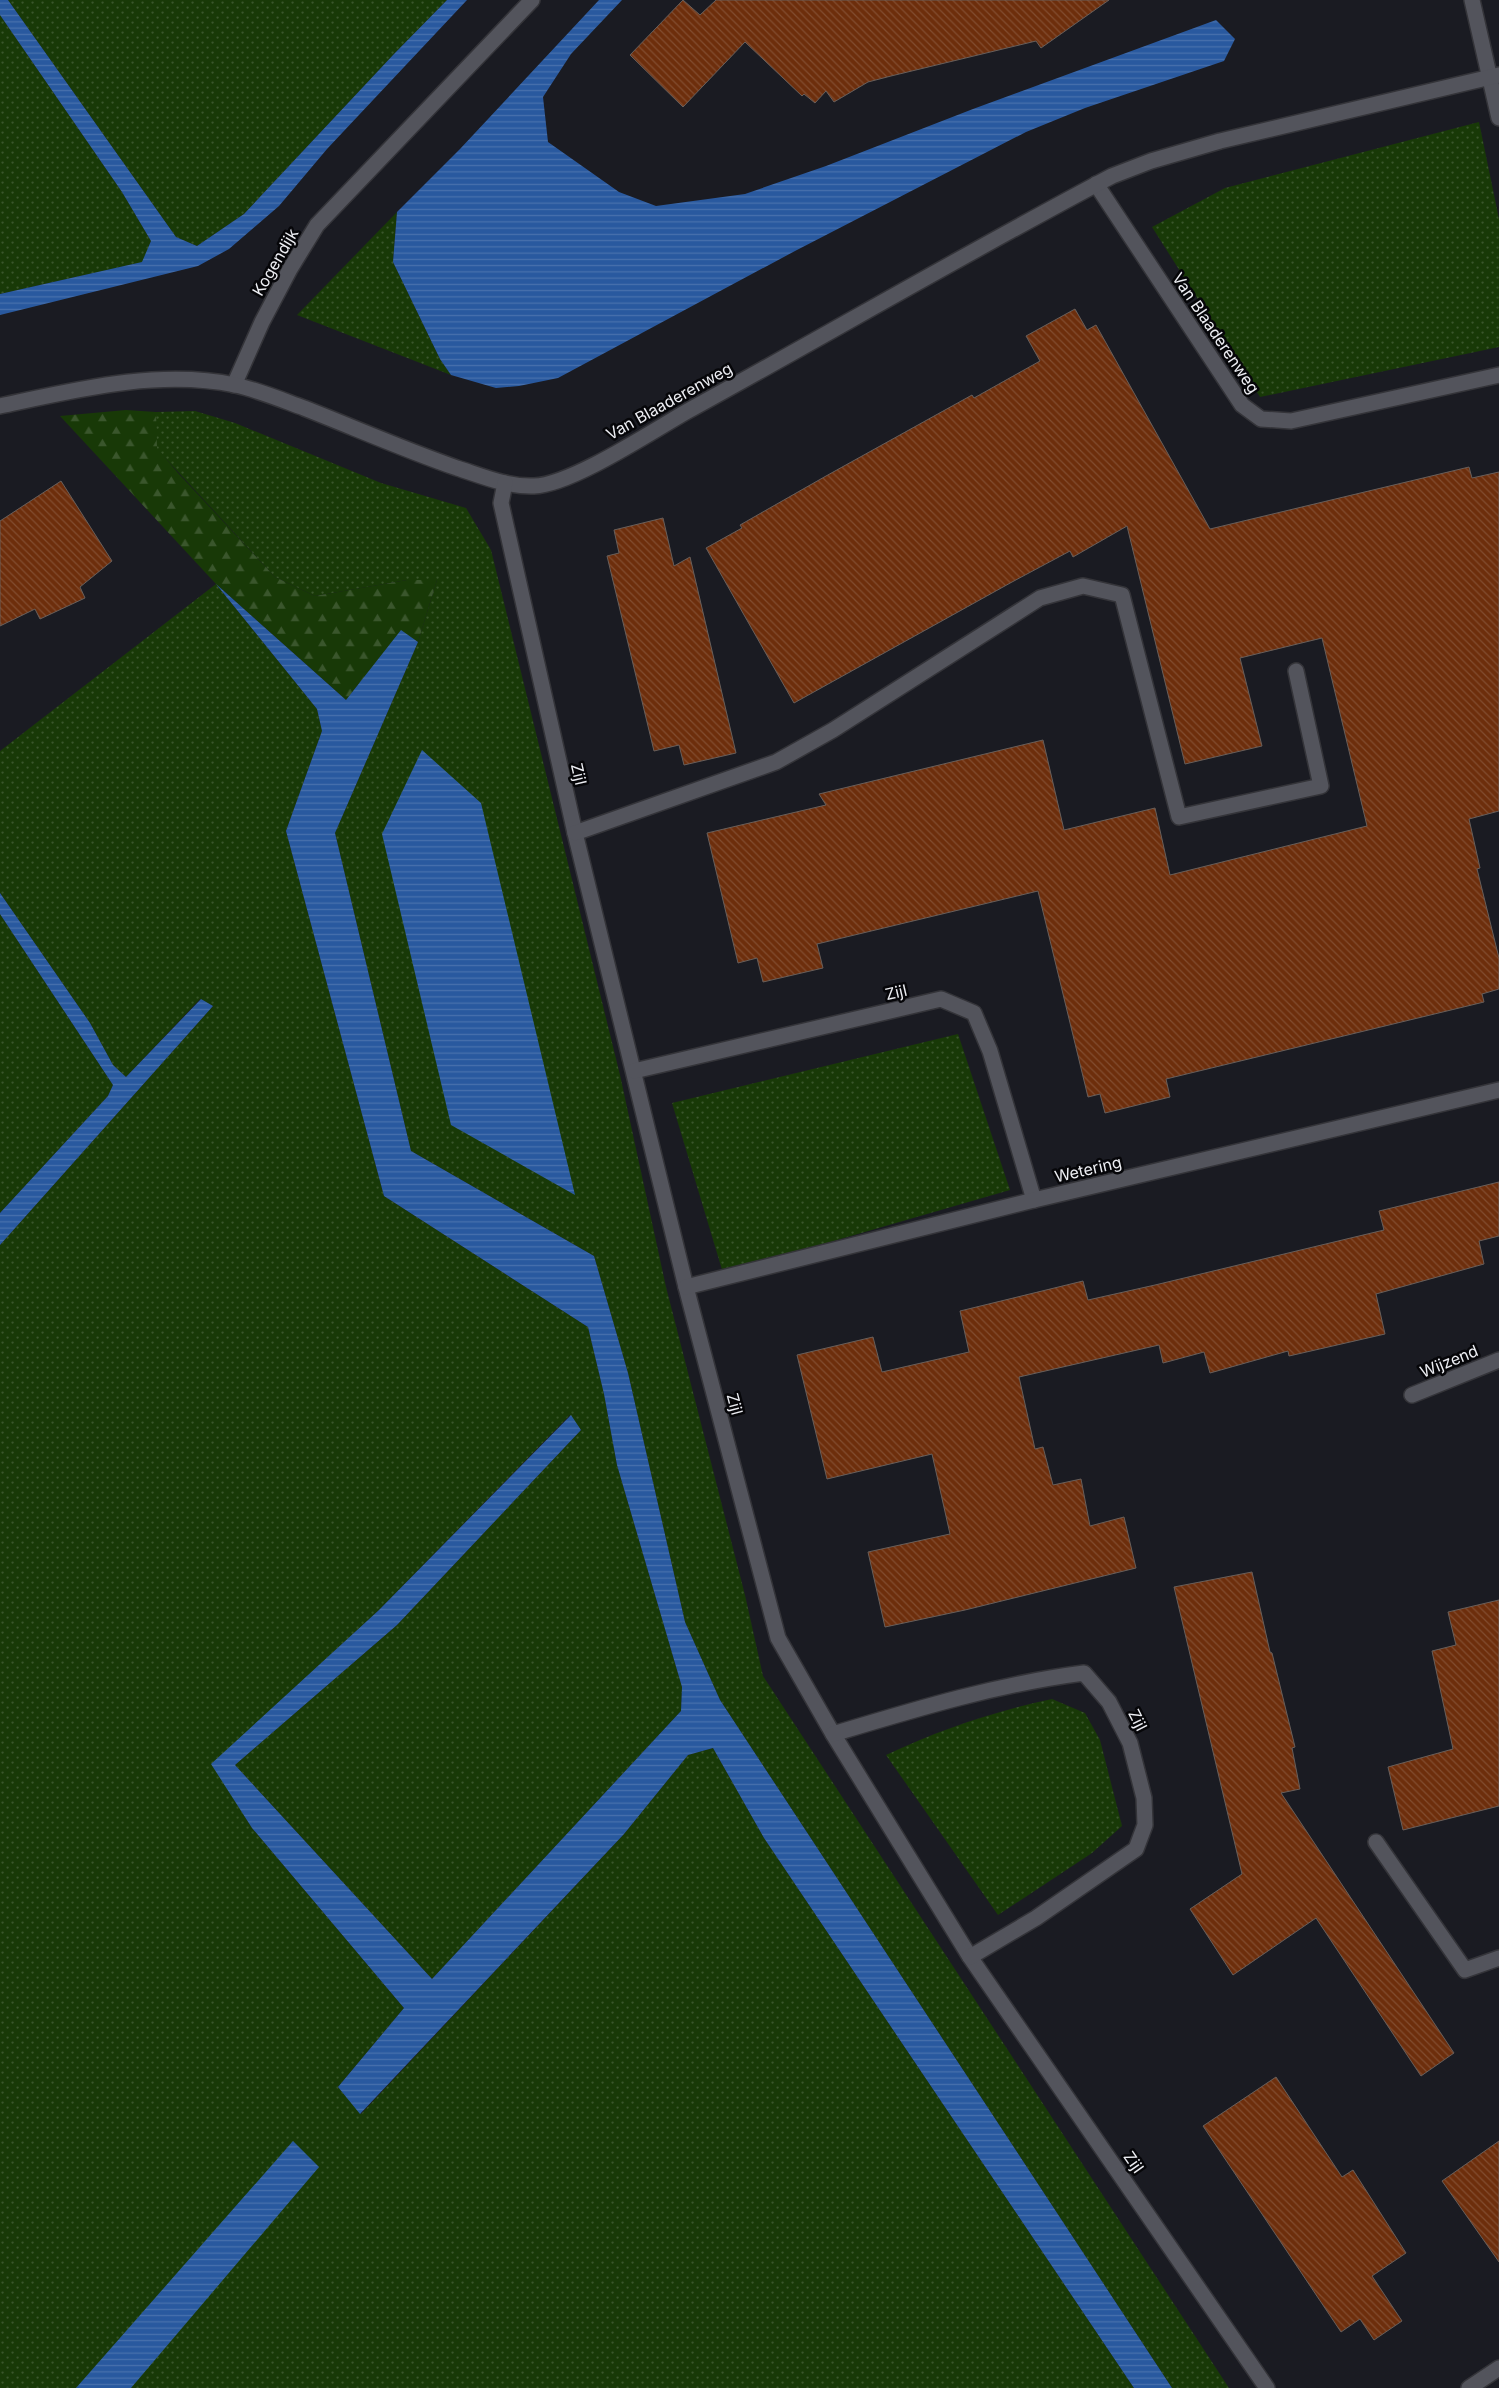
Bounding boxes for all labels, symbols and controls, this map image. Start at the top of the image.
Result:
street label: Kogendijk [248,224,302,299]
street label: Van Blaaderenweg [1168,269,1264,397]
street label: Van Blaaderenweg [602,358,736,444]
street label: Zijl [567,761,591,787]
street label: Zijl [883,980,909,1004]
street label: Wetering [1053,1152,1123,1186]
street label: Wijzend [1417,1340,1481,1382]
street label: Zijl [723,1391,747,1417]
street label: Zijl [1124,1706,1152,1734]
street label: Zijl [1120,2147,1148,2177]

